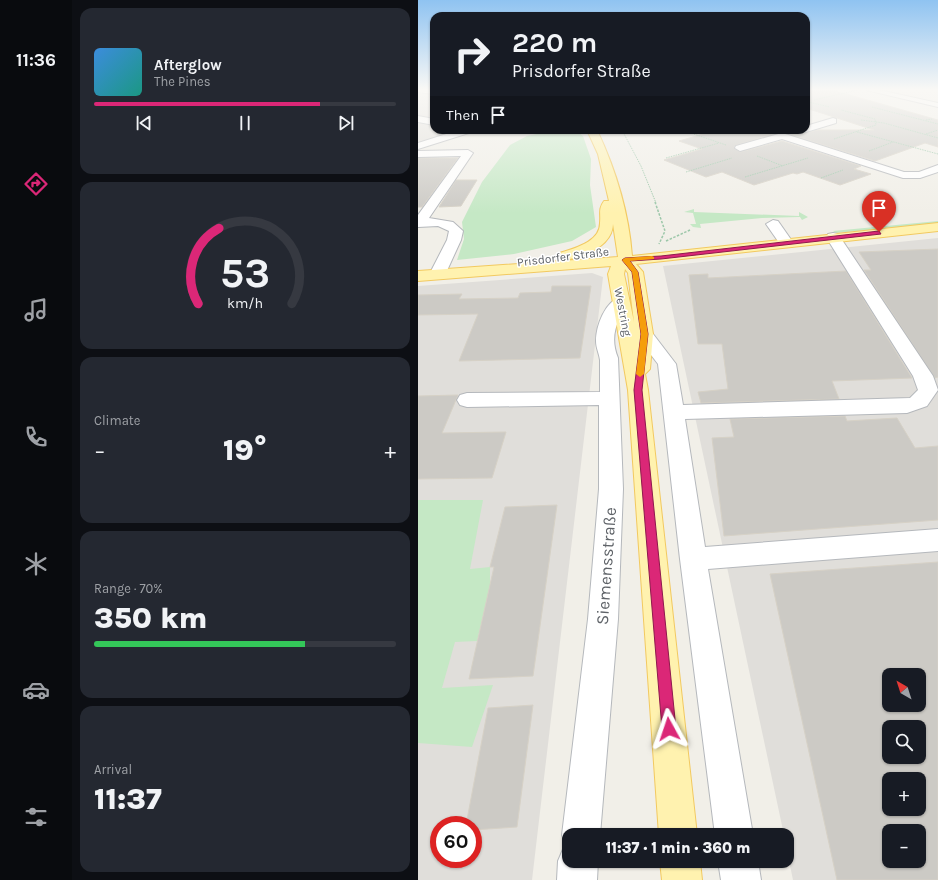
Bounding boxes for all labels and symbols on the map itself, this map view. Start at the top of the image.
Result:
pin [862,191,896,232]
street label: Prisdorfer Straße [516,244,610,270]
street label: Westring [611,286,635,338]
street label: Siemensstraße [592,507,620,625]
north arrow [882,668,926,712]
position arrow [648,708,690,750]
speed limit sign: 60 [430,816,482,868]

